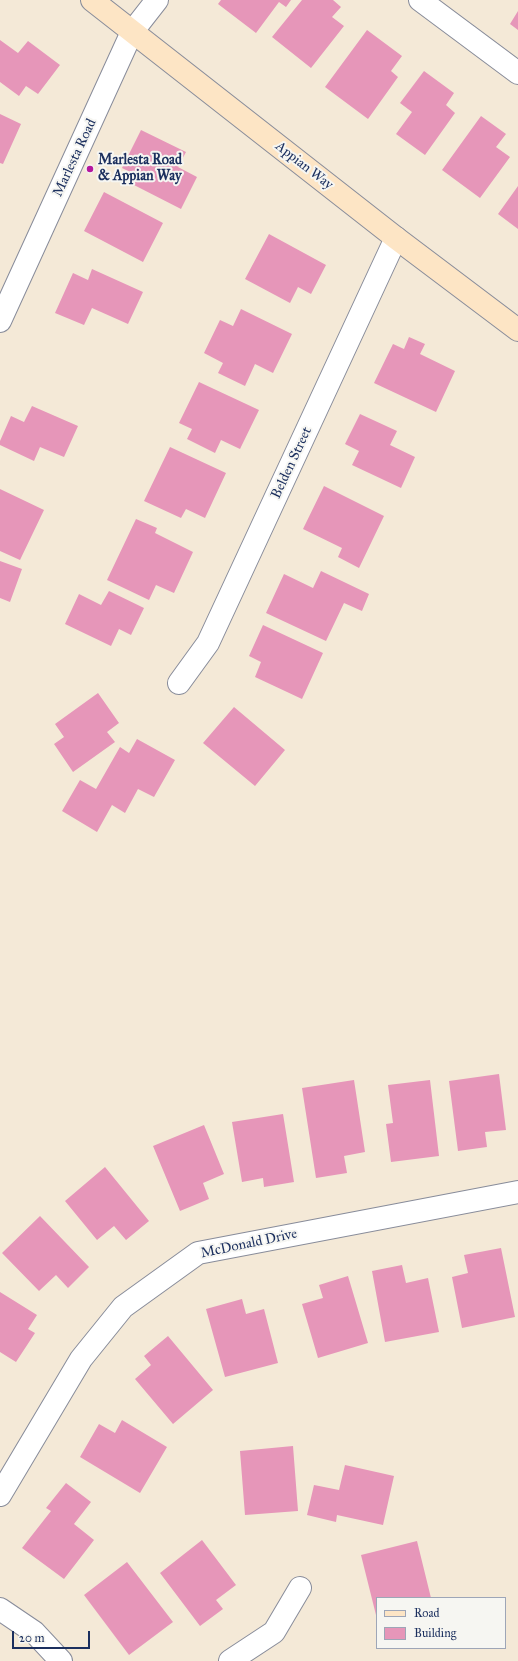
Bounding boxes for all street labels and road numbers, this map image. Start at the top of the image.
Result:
street label: Marlesta Road [50,116,100,200]
street label: Appian Way [272,138,336,194]
street label: Belden Street [268,425,316,501]
street label: McDonald Drive [199,1226,299,1262]

